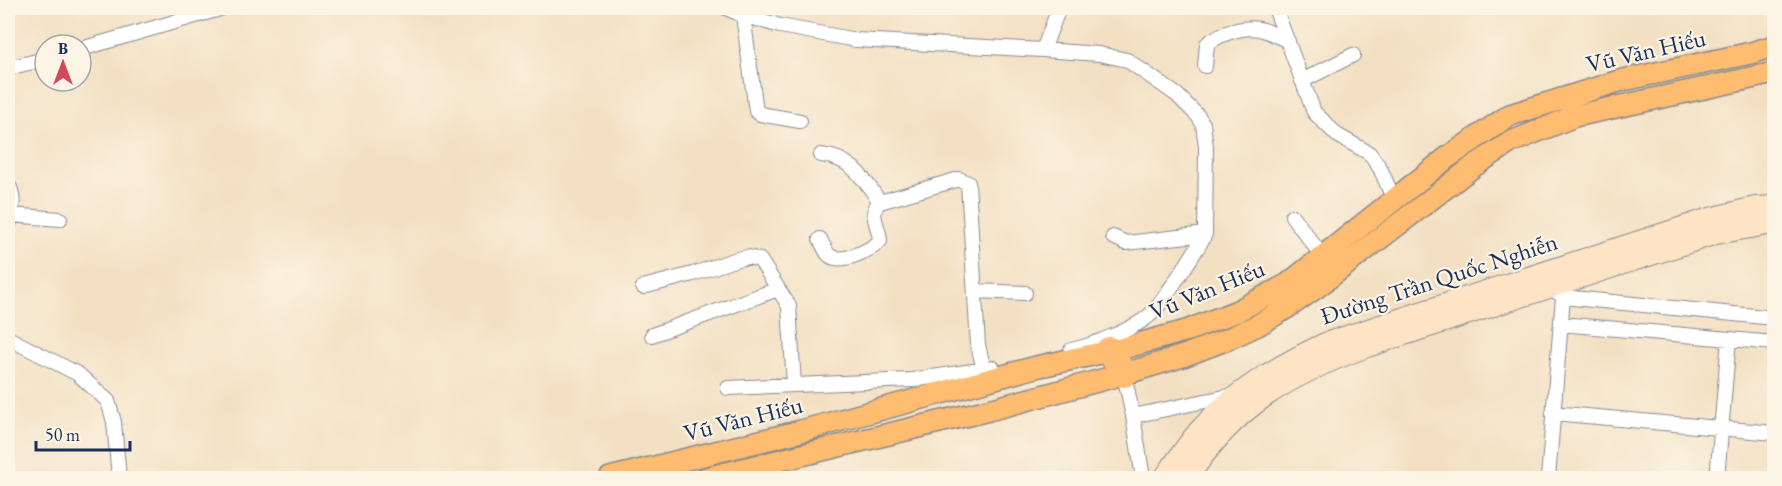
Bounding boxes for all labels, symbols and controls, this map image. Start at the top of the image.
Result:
street label: Vũ Văn Hiếu [1583,22,1709,79]
north arrow [33,33,93,93]
text: B [58,38,68,59]
street label: Đường Trần Quốc Nghiễn [1316,225,1562,332]
street label: Vũ Văn Hiếu [1145,252,1269,327]
street label: Vũ Văn Hiếu [680,389,806,448]
scale bar [36,414,130,452]
text: 50 m [45,423,80,446]

